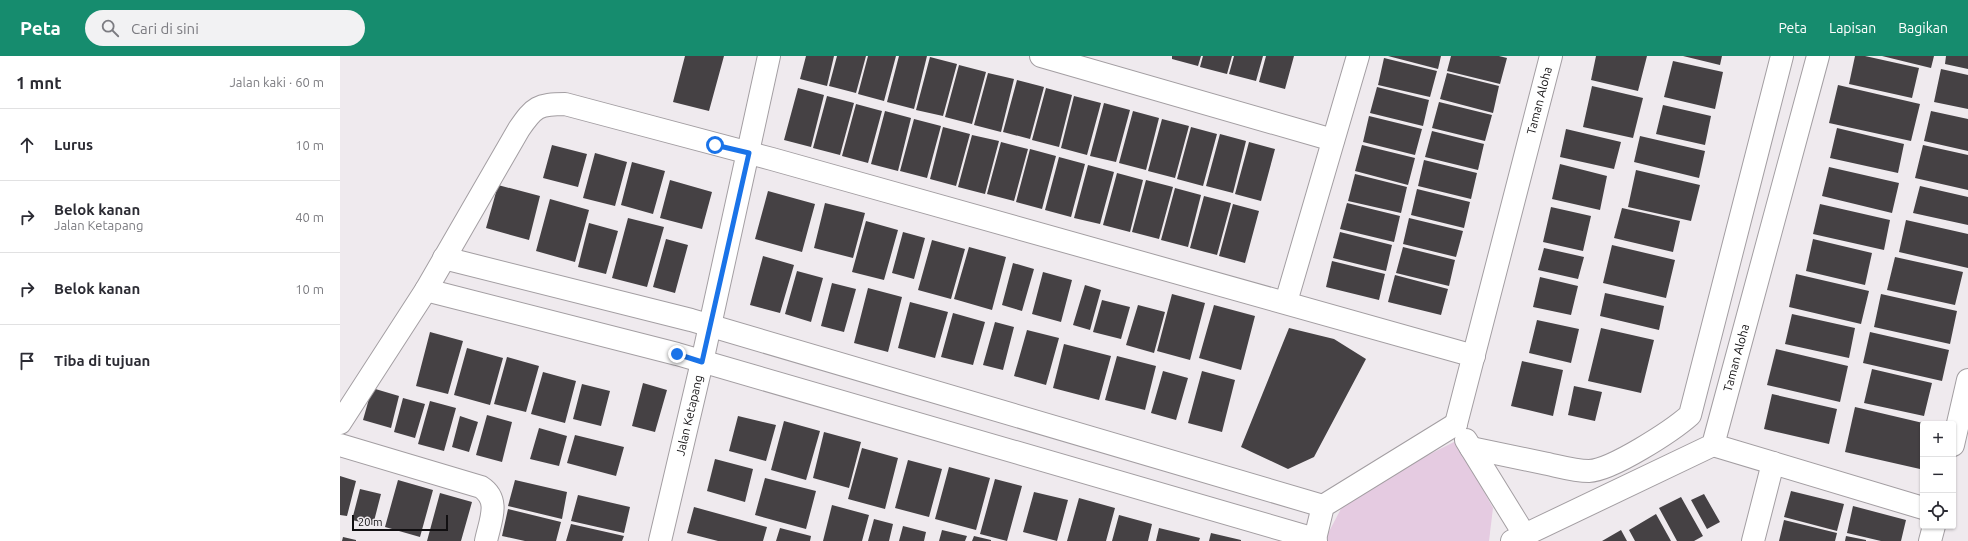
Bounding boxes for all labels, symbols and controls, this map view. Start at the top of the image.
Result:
search box [85,10,365,46]
text: Peta [20,17,61,39]
icon: search [99,17,121,39]
text: Cari di sini [131,20,199,37]
text: Peta [1779,20,1807,36]
text: Lapisan [1829,20,1876,36]
text: Bagikan [1898,20,1948,36]
street label: Taman Aloha [1524,65,1554,136]
text: 1 mnt [16,73,62,92]
text: Jalan kaki · 60 m [229,75,324,89]
icon: ahead [16,134,38,156]
text: Lurus [54,136,93,153]
route start [706,136,724,154]
text: 10 m [295,138,324,152]
text: Belok kanan [54,201,140,218]
icon: right [16,206,38,228]
text: 40 m [295,210,324,224]
text: Jalan Ketapang [54,218,143,232]
icon: right [16,278,38,300]
text: Belok kanan [54,280,140,297]
text: 10 m [295,282,324,296]
street label: Taman Aloha [1721,322,1751,393]
route end [668,345,686,363]
icon: arrive [16,350,38,372]
text: Tiba di tujuan [54,352,150,369]
street label: Jalan Ketapang [673,374,705,457]
map controls [1920,421,1956,529]
button: + [1920,421,1956,457]
button: − [1920,457,1956,493]
button: locate [1920,493,1956,529]
scale bar [352,513,448,532]
text: 20 m [358,516,382,528]

